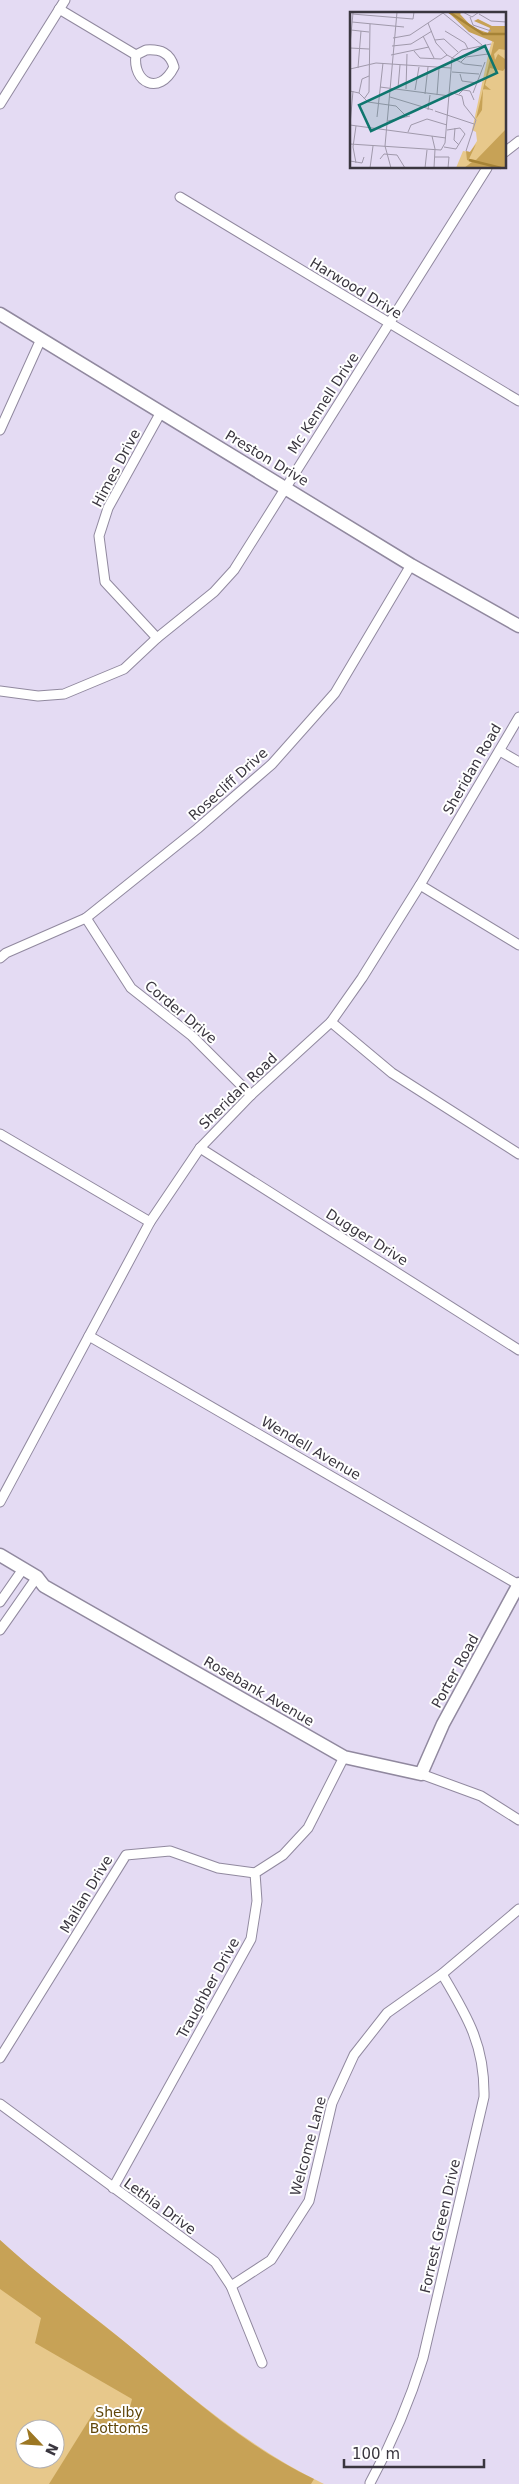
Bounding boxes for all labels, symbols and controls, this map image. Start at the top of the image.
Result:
inset map [350,12,506,169]
street label: Harwood Drive [307,254,405,322]
street label: Mc Kennell Drive [284,349,362,457]
street label: Himes Drive [89,426,143,510]
street label: Preston Drive [222,427,312,489]
street label: Sheridan Road [440,721,504,817]
street label: Rosecliff Drive [185,744,271,824]
street label: Corder Drive [142,977,220,1047]
street label: Sheridan Road [196,1050,280,1132]
street label: Dugger Drive [323,1205,411,1269]
street label: Wendell Avenue [258,1413,364,1483]
street label: Porter Road [428,1631,482,1711]
street label: Rosebank Avenue [201,1653,317,1729]
street label: Mailan Drive [57,1852,115,1936]
street label: Traughber Drive [173,1935,242,2042]
street label: Welcome Lane [287,2094,329,2198]
street label: Forrest Green Drive [417,2157,463,2295]
street label: Lethia Drive [121,2175,199,2237]
park label: Shelby Bottoms [90,2404,148,2436]
north arrow [15,2419,65,2469]
scale bar [344,2436,484,2468]
text: N [42,2441,62,2458]
text: 100 m [352,2445,400,2463]

